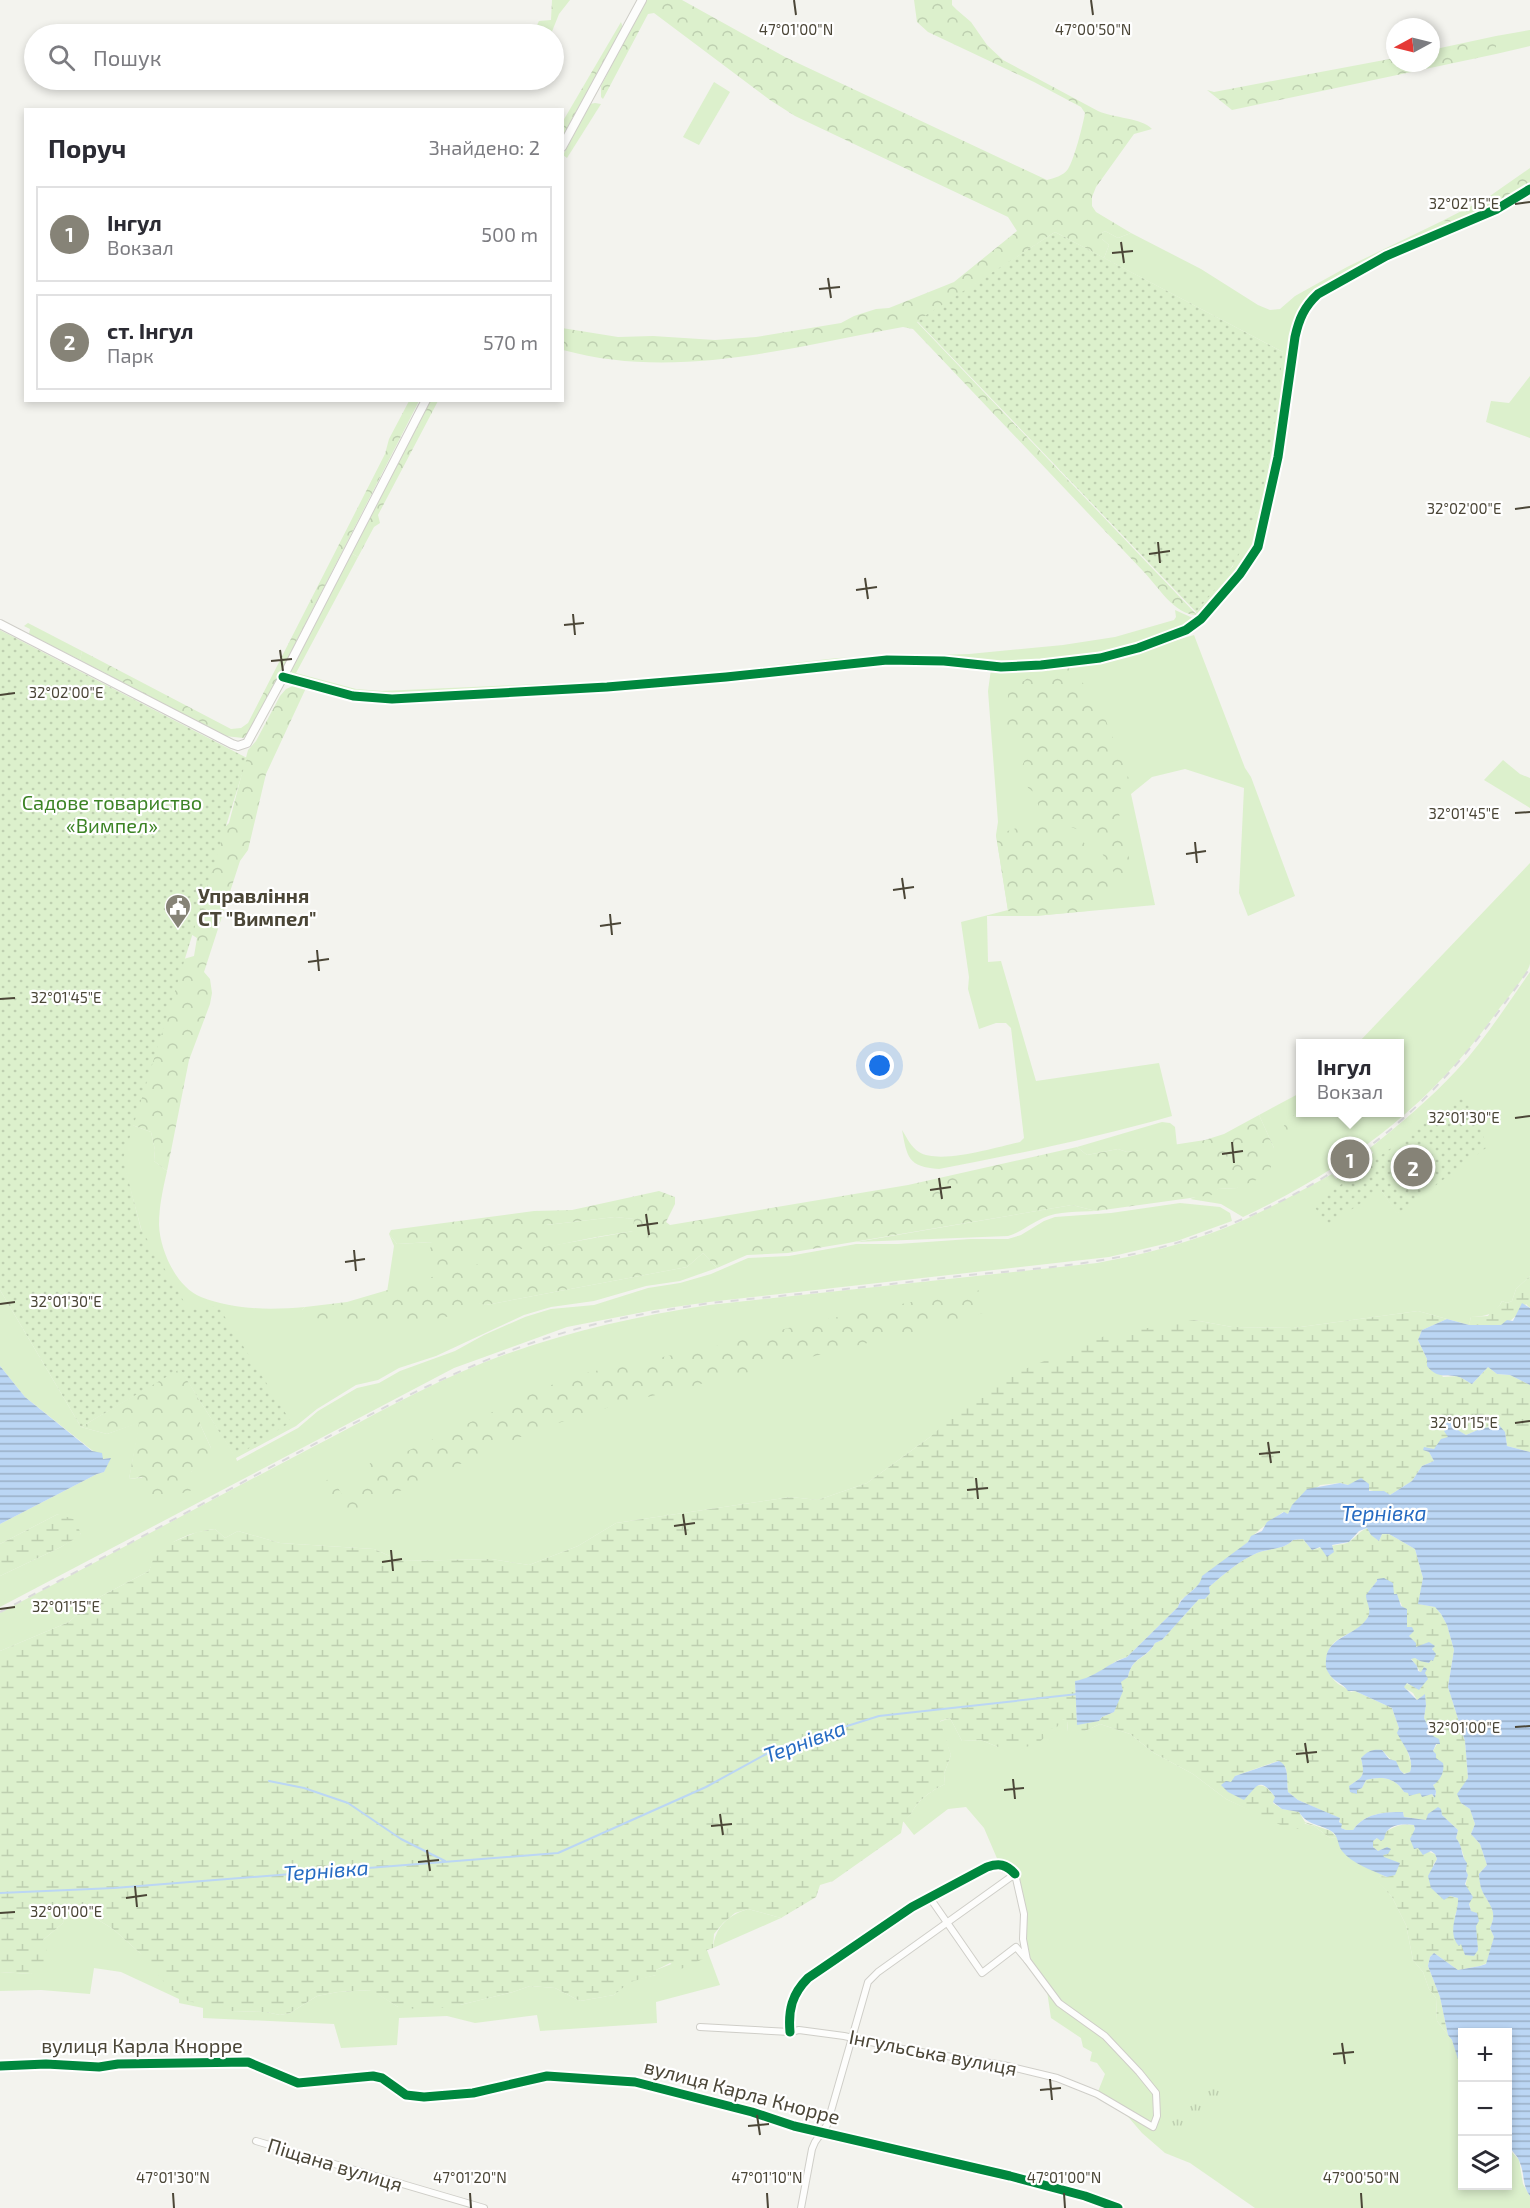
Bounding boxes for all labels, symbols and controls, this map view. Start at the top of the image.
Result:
north arrow [1386,18,1440,72]
text: 47°01'00"N [759,20,833,38]
text: 47°00'50"N [1055,20,1131,38]
search box [24,24,564,90]
icon: search [45,41,78,74]
text: Пошук [93,44,162,70]
text: Поруч [48,132,126,163]
text: Знайдено: 2 [429,135,540,159]
text: 32°02'15"E [1429,194,1499,212]
text: Інгул [107,209,162,235]
text: 1 [65,222,74,246]
text: 500 m [481,222,538,246]
text: Вокзал [107,235,174,259]
text: ст. Інгул [107,317,194,343]
text: 2 [64,330,75,354]
text: 570 m [483,330,538,354]
text: Парк [107,343,154,367]
text: 32°02'00"E [1427,499,1501,517]
text: 32°02'00"E [29,683,103,701]
park label: Садове товариство «Вимпел» [22,790,202,837]
text: 32°01'45"E [1428,804,1500,822]
place label: Управління СТ "Вимпел" [198,883,316,930]
public building icon: Управління СТ "Вимпел" [163,892,193,930]
text: 32°01'45"E [30,988,102,1006]
popup [1296,1039,1404,1117]
your location [865,1051,894,1080]
text: Інгул [1317,1053,1371,1079]
text: Вокзал [1317,1079,1383,1103]
text: 32°01'30"E [1428,1108,1500,1126]
pin: 1 [1330,1136,1370,1182]
pin: 2 [1394,1144,1432,1190]
text: 32°01'30"E [30,1292,102,1310]
text: 32°01'15"E [1430,1413,1498,1431]
water label: Тернівка [1341,1500,1427,1525]
text: 32°01'15"E [32,1597,100,1615]
water label: Тернівка [760,1714,849,1767]
text: 32°01'00"E [1428,1718,1500,1736]
water label: Тернівка [282,1854,369,1885]
text: 32°01'00"E [30,1902,102,1920]
street label: Інгульська вулиця [847,2024,1019,2081]
map controls [1458,2028,1512,2190]
button: + [1458,2028,1512,2082]
street label: вулиця Карла Кнорре [41,2033,243,2058]
street label: вулиця Карла Кнорре [641,2053,843,2130]
button: − [1458,2082,1512,2136]
street label: Піщана вулиця [265,2132,406,2197]
button: layers [1458,2136,1512,2190]
text: 47°01'30"N [136,2168,210,2186]
text: 47°01'20"N [433,2168,507,2186]
text: 47°01'10"N [731,2168,803,2186]
text: 47°01'00"N [1027,2168,1101,2186]
text: 47°00'50"N [1323,2168,1399,2186]

